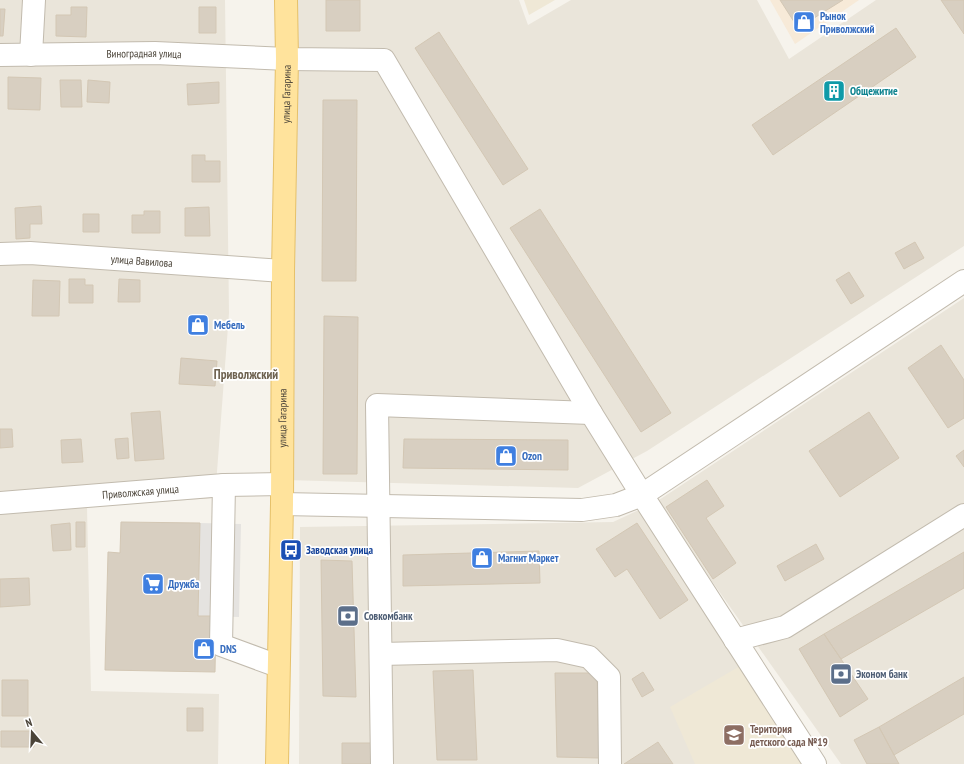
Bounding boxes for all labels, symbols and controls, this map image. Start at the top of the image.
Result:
shop icon: Рынок Приволжский [791,9,817,35]
place label: Рынок Приволжский [820,9,874,36]
street label: Виноградная улица [106,46,182,61]
street label: улица Гагарина [279,65,294,124]
building icon: Общежитие [821,78,847,104]
place label: Общежитие [850,84,898,98]
street label: улица Вавилова [110,252,173,270]
shop icon: Мебель [185,312,211,338]
place label: Мебель [214,318,245,332]
district label: Приволжский [214,366,278,383]
street label: улица Гагарина [275,389,289,447]
shop icon: Ozon [493,443,519,469]
place label: Ozon [522,449,542,463]
street label: Приволжская улица [102,482,179,502]
bus stop icon: Заводская улица [278,537,304,563]
place label: Заводская улица [306,543,374,557]
shop icon: Магнит Маркет [469,545,495,571]
place label: Магнит Маркет [498,551,559,565]
supermarket icon: Дружба [140,571,166,597]
place label: Дружба [168,577,200,591]
bank icon: Совкомбанк [335,603,361,629]
place label: Совкомбанк [364,609,413,623]
shop icon: DNS [191,636,217,662]
place label: DNS [220,642,237,656]
bank icon: Эконом банк [828,661,854,687]
place label: Эконом банк [856,667,908,681]
north arrow [12,712,52,752]
text: N [24,715,34,730]
school or university icon: Територия детского сада №19 [721,722,747,748]
place label: Територия детского сада №19 [749,722,828,749]

